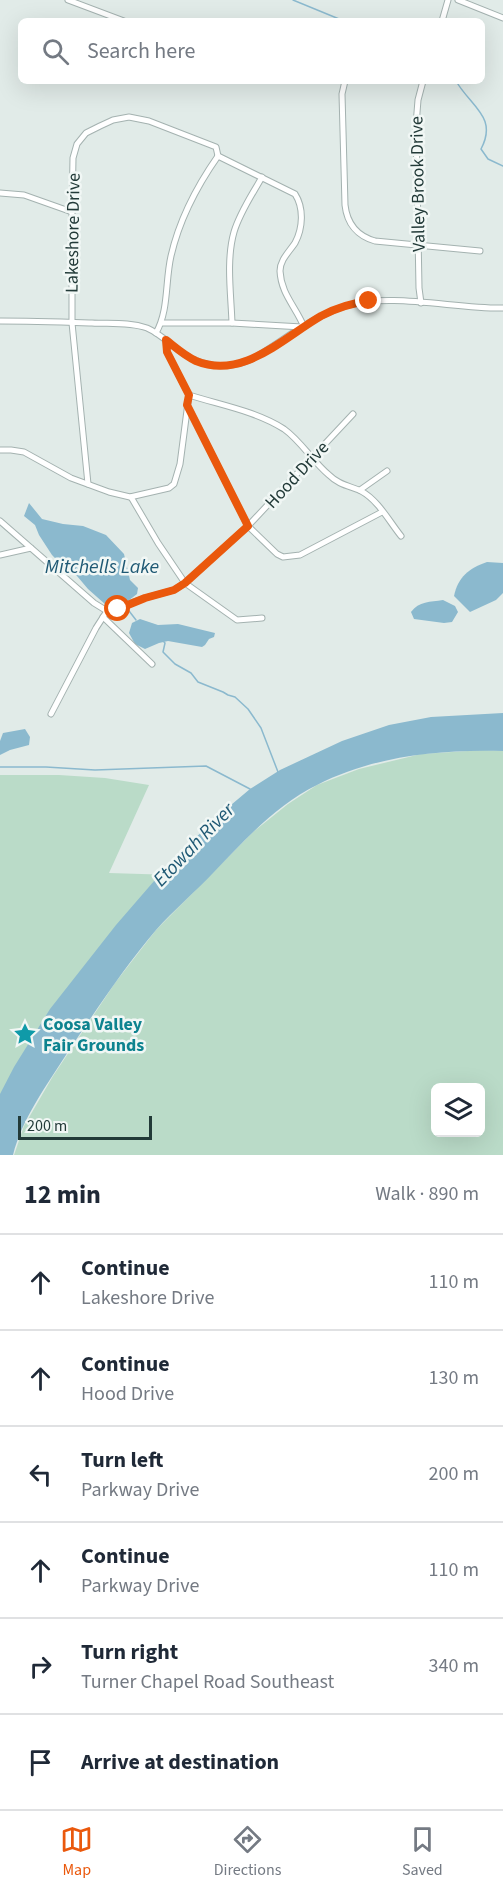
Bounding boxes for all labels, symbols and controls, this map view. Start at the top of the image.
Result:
search box [18,18,485,84]
icon: search [39,35,72,68]
text: Search here [87,35,195,67]
street label: Valley Brook Drive [404,116,432,252]
street label: Lakeshore Drive [59,173,87,293]
route end [355,287,381,313]
street label: Hood Drive [259,436,335,514]
water label: Mitchells Lake [45,553,159,581]
route start [104,595,130,621]
water label: Etowah River [147,796,242,893]
place label: Coosa Valley Fair Grounds [43,1012,144,1058]
place icon: Coosa Valley Fair Grounds [12,1021,38,1047]
map controls [431,1083,485,1137]
button: layers [431,1083,485,1137]
scale bar [18,1113,152,1140]
text: 200 m [27,1115,67,1137]
text: 12 min [24,1176,101,1213]
text: Walk · 890 m [375,1180,479,1208]
text: Continue [81,1252,170,1284]
icon: ahead [24,1266,57,1299]
text: 110 m [429,1268,479,1296]
text: Lakeshore Drive [81,1284,214,1312]
text: Continue [81,1348,170,1380]
icon: ahead [24,1362,57,1395]
text: 130 m [429,1364,479,1392]
text: Hood Drive [81,1380,174,1408]
text: Turn left [81,1444,163,1476]
icon: left [24,1458,57,1491]
text: 200 m [429,1460,479,1488]
text: Parkway Drive [81,1476,199,1504]
text: Continue [81,1540,170,1572]
icon: ahead [24,1554,57,1587]
text: 110 m [429,1556,479,1584]
text: Parkway Drive [81,1572,199,1600]
text: Turn right [81,1636,178,1668]
icon: right [24,1650,57,1683]
text: 340 m [429,1652,479,1680]
text: Turner Chapel Road Southeast [81,1668,334,1696]
icon: arrive [24,1746,57,1779]
text: Arrive at destination [81,1746,279,1778]
tab: Map [60,1823,93,1881]
tab: Directions [214,1823,281,1881]
tab: Saved [402,1823,443,1881]

